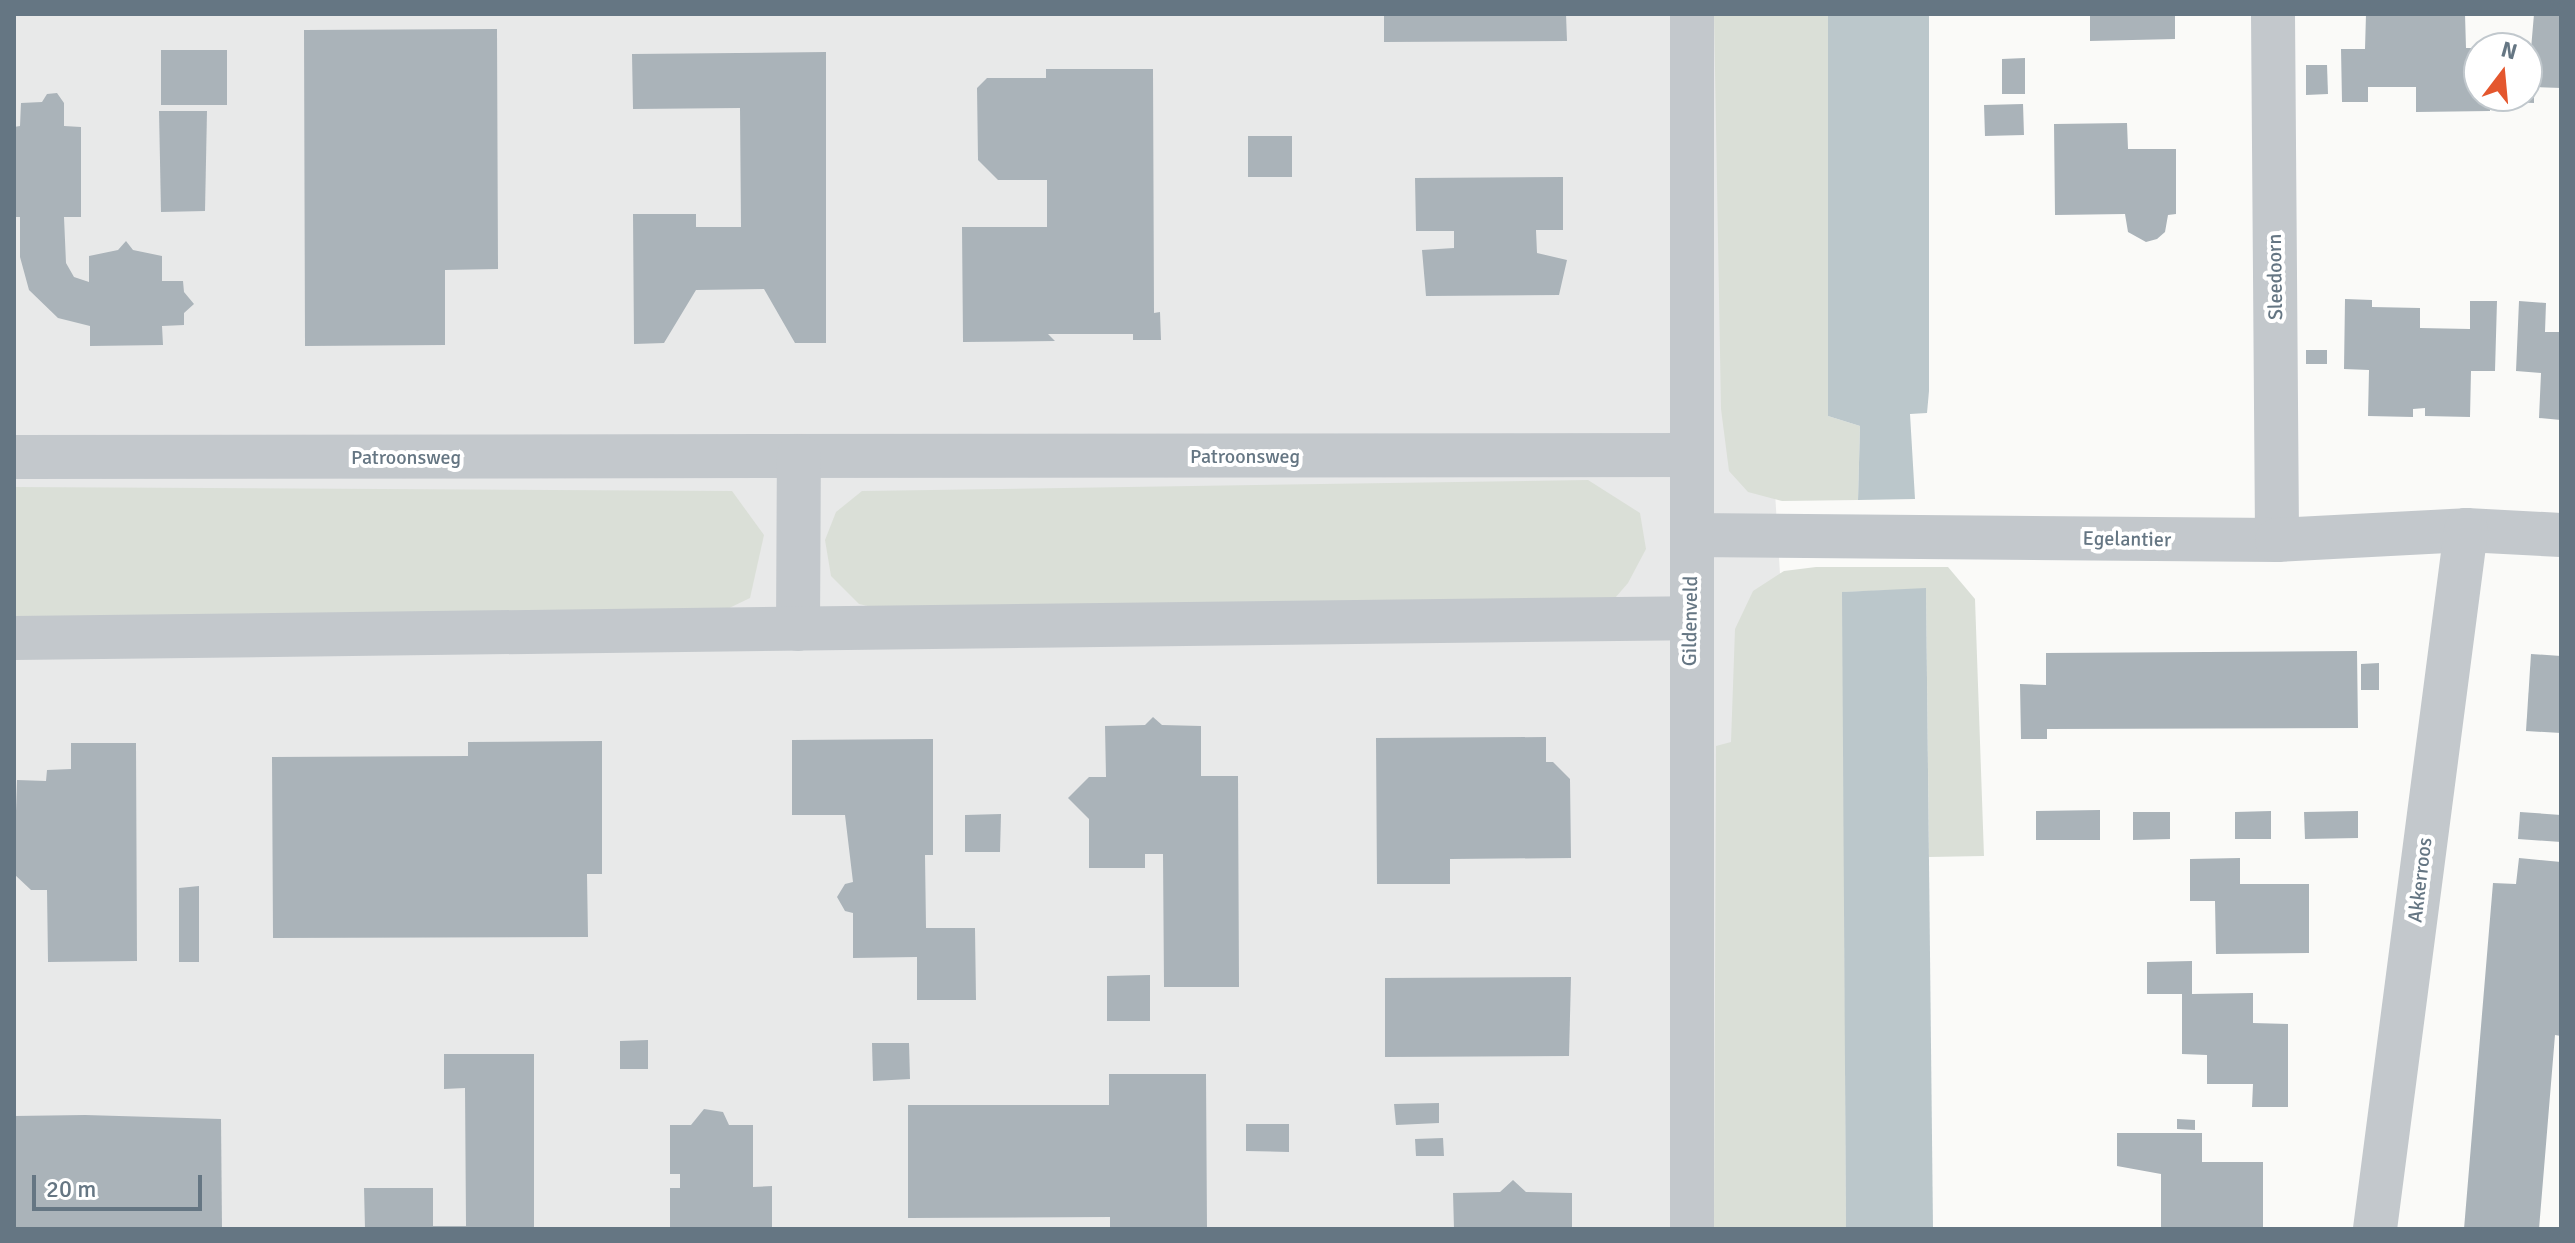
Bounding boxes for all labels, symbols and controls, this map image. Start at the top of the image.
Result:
north arrow [2463,32,2543,112]
text: N [2498,35,2520,65]
street label: Sleedoorn [2262,234,2288,320]
street label: Patroonsweg [1190,444,1300,468]
street label: Patroonsweg [351,445,461,469]
street label: Egelantier [2083,526,2171,552]
street label: Gildenveld [1677,576,1703,666]
street label: Akkerroos [2403,836,2437,924]
scale bar [36,1159,206,1209]
text: 20 m [46,1174,96,1204]

